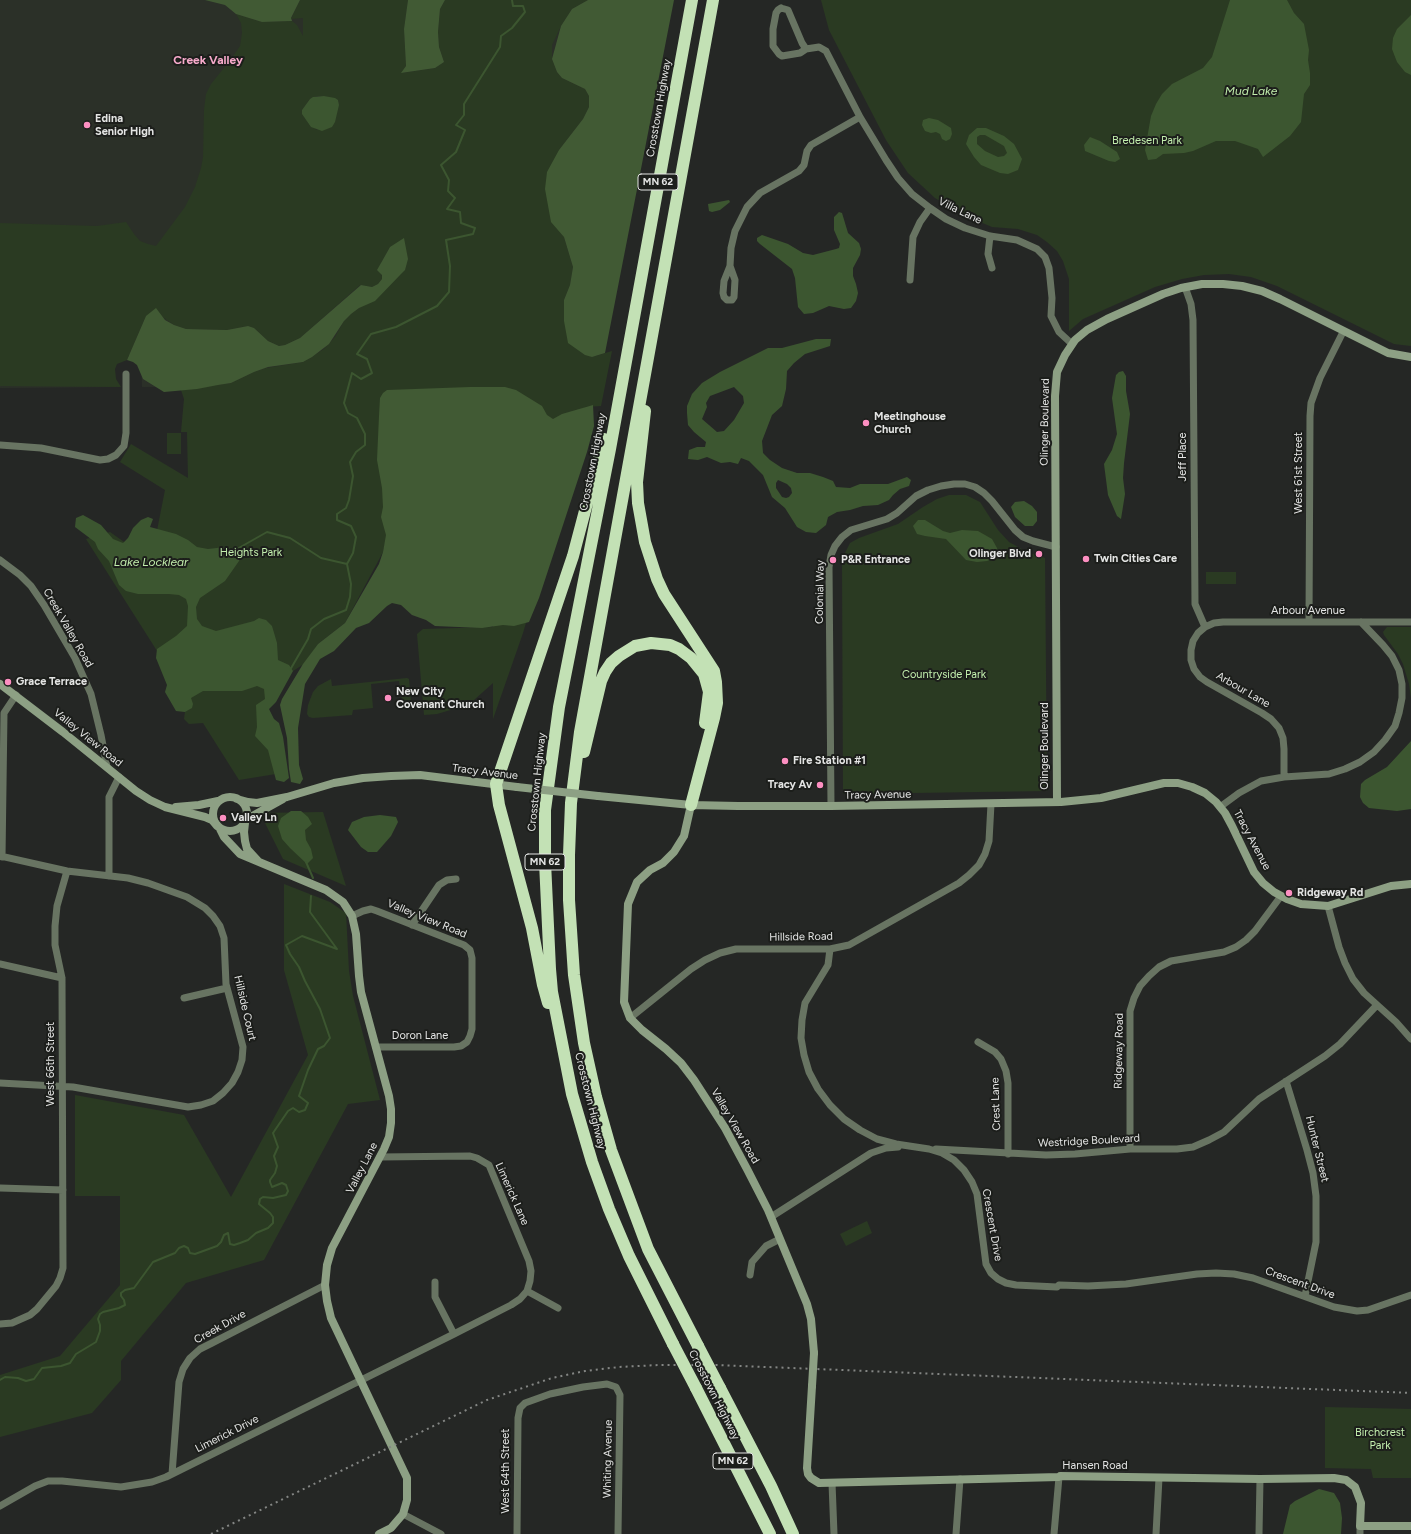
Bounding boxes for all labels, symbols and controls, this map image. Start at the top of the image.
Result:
district label: Creek Valley [173,53,243,67]
street label: Crosstown Highway [644,58,674,158]
water label: Mud Lake [1225,84,1277,98]
place label: Edina Senior High [95,112,154,138]
marker: Edina Senior High [82,120,92,130]
park label: Bredesen Park [1112,134,1182,148]
road number: MN 62 [638,174,678,190]
street label: Villa Lane [936,195,984,227]
street label: Olinger Boulevard [1038,378,1052,466]
place label: Meetinghouse Church [874,410,946,436]
street label: Crosstown Highway [577,412,609,512]
marker: Meetinghouse Church [861,418,871,428]
street label: West 61st Street [1292,432,1306,514]
street label: Jeff Place [1176,433,1190,481]
park label: Heights Park [220,546,282,560]
place label: Olinger Blvd [969,547,1031,561]
marker: Olinger Blvd [1034,549,1044,559]
place label: Twin Cities Care [1094,552,1177,566]
place label: P&R Entrance [841,553,910,567]
marker: Twin Cities Care [1081,554,1091,564]
water label: Lake Locklear [114,555,188,569]
marker: P&R Entrance [828,555,838,565]
street label: Colonial Way [813,560,827,624]
street label: Creek Valley Road [40,586,96,670]
street label: Arbour Avenue [1271,604,1345,618]
park label: Countryside Park [902,668,986,682]
street label: Arbour Lane [1214,669,1272,711]
place label: Grace Terrace [16,675,87,689]
marker: Grace Terrace [3,677,13,687]
place label: New City Covenant Church [396,685,484,711]
marker: New City Covenant Church [383,693,393,703]
street label: Olinger Boulevard [1038,702,1052,790]
street label: Valley View Road [51,706,125,770]
street label: Crosstown Highway [525,732,549,832]
place label: Fire Station #1 [793,754,866,768]
marker: Fire Station #1 [780,756,790,766]
street label: Tracy Avenue [451,761,519,783]
place label: Tracy Av [768,778,812,792]
marker: Tracy Av [815,780,825,790]
street label: Tracy Avenue [845,788,911,802]
street label: Tracy Avenue [1231,808,1273,872]
place label: Valley Ln [231,811,277,825]
marker: Valley Ln [218,813,228,823]
road number: MN 62 [525,854,565,870]
place label: Ridgeway Rd [1297,886,1363,900]
marker: Ridgeway Rd [1284,888,1294,898]
street label: Valley View Road [385,897,469,941]
street label: Hillside Road [769,930,833,944]
street label: Hillside Court [231,974,259,1042]
street label: Ridgeway Road [1112,1013,1126,1089]
street label: West 66th Street [44,1022,58,1106]
street label: Doron Lane [392,1029,448,1043]
street label: Crosstown Highway [572,1051,608,1151]
street label: Crest Lane [988,1077,1004,1131]
street label: Valley View Road [708,1086,762,1166]
street label: Hunter Street [1302,1114,1332,1184]
street label: Westridge Boulevard [1038,1132,1140,1150]
street label: Valley Lane [344,1140,380,1196]
street label: Limerick Lane [492,1161,532,1227]
street label: Crescent Drive [979,1188,1005,1262]
street label: Crescent Drive [1263,1264,1337,1302]
street label: Creek Drive [192,1307,248,1347]
street label: Crosstown Highway [686,1348,742,1442]
street label: Limerick Drive [193,1412,261,1456]
street label: Whiting Avenue [601,1420,615,1498]
park label: Birchcrest Park [1355,1426,1405,1452]
street label: West 64th Street [499,1429,513,1513]
road number: MN 62 [713,1453,753,1469]
street label: Hansen Road [1062,1459,1128,1473]

